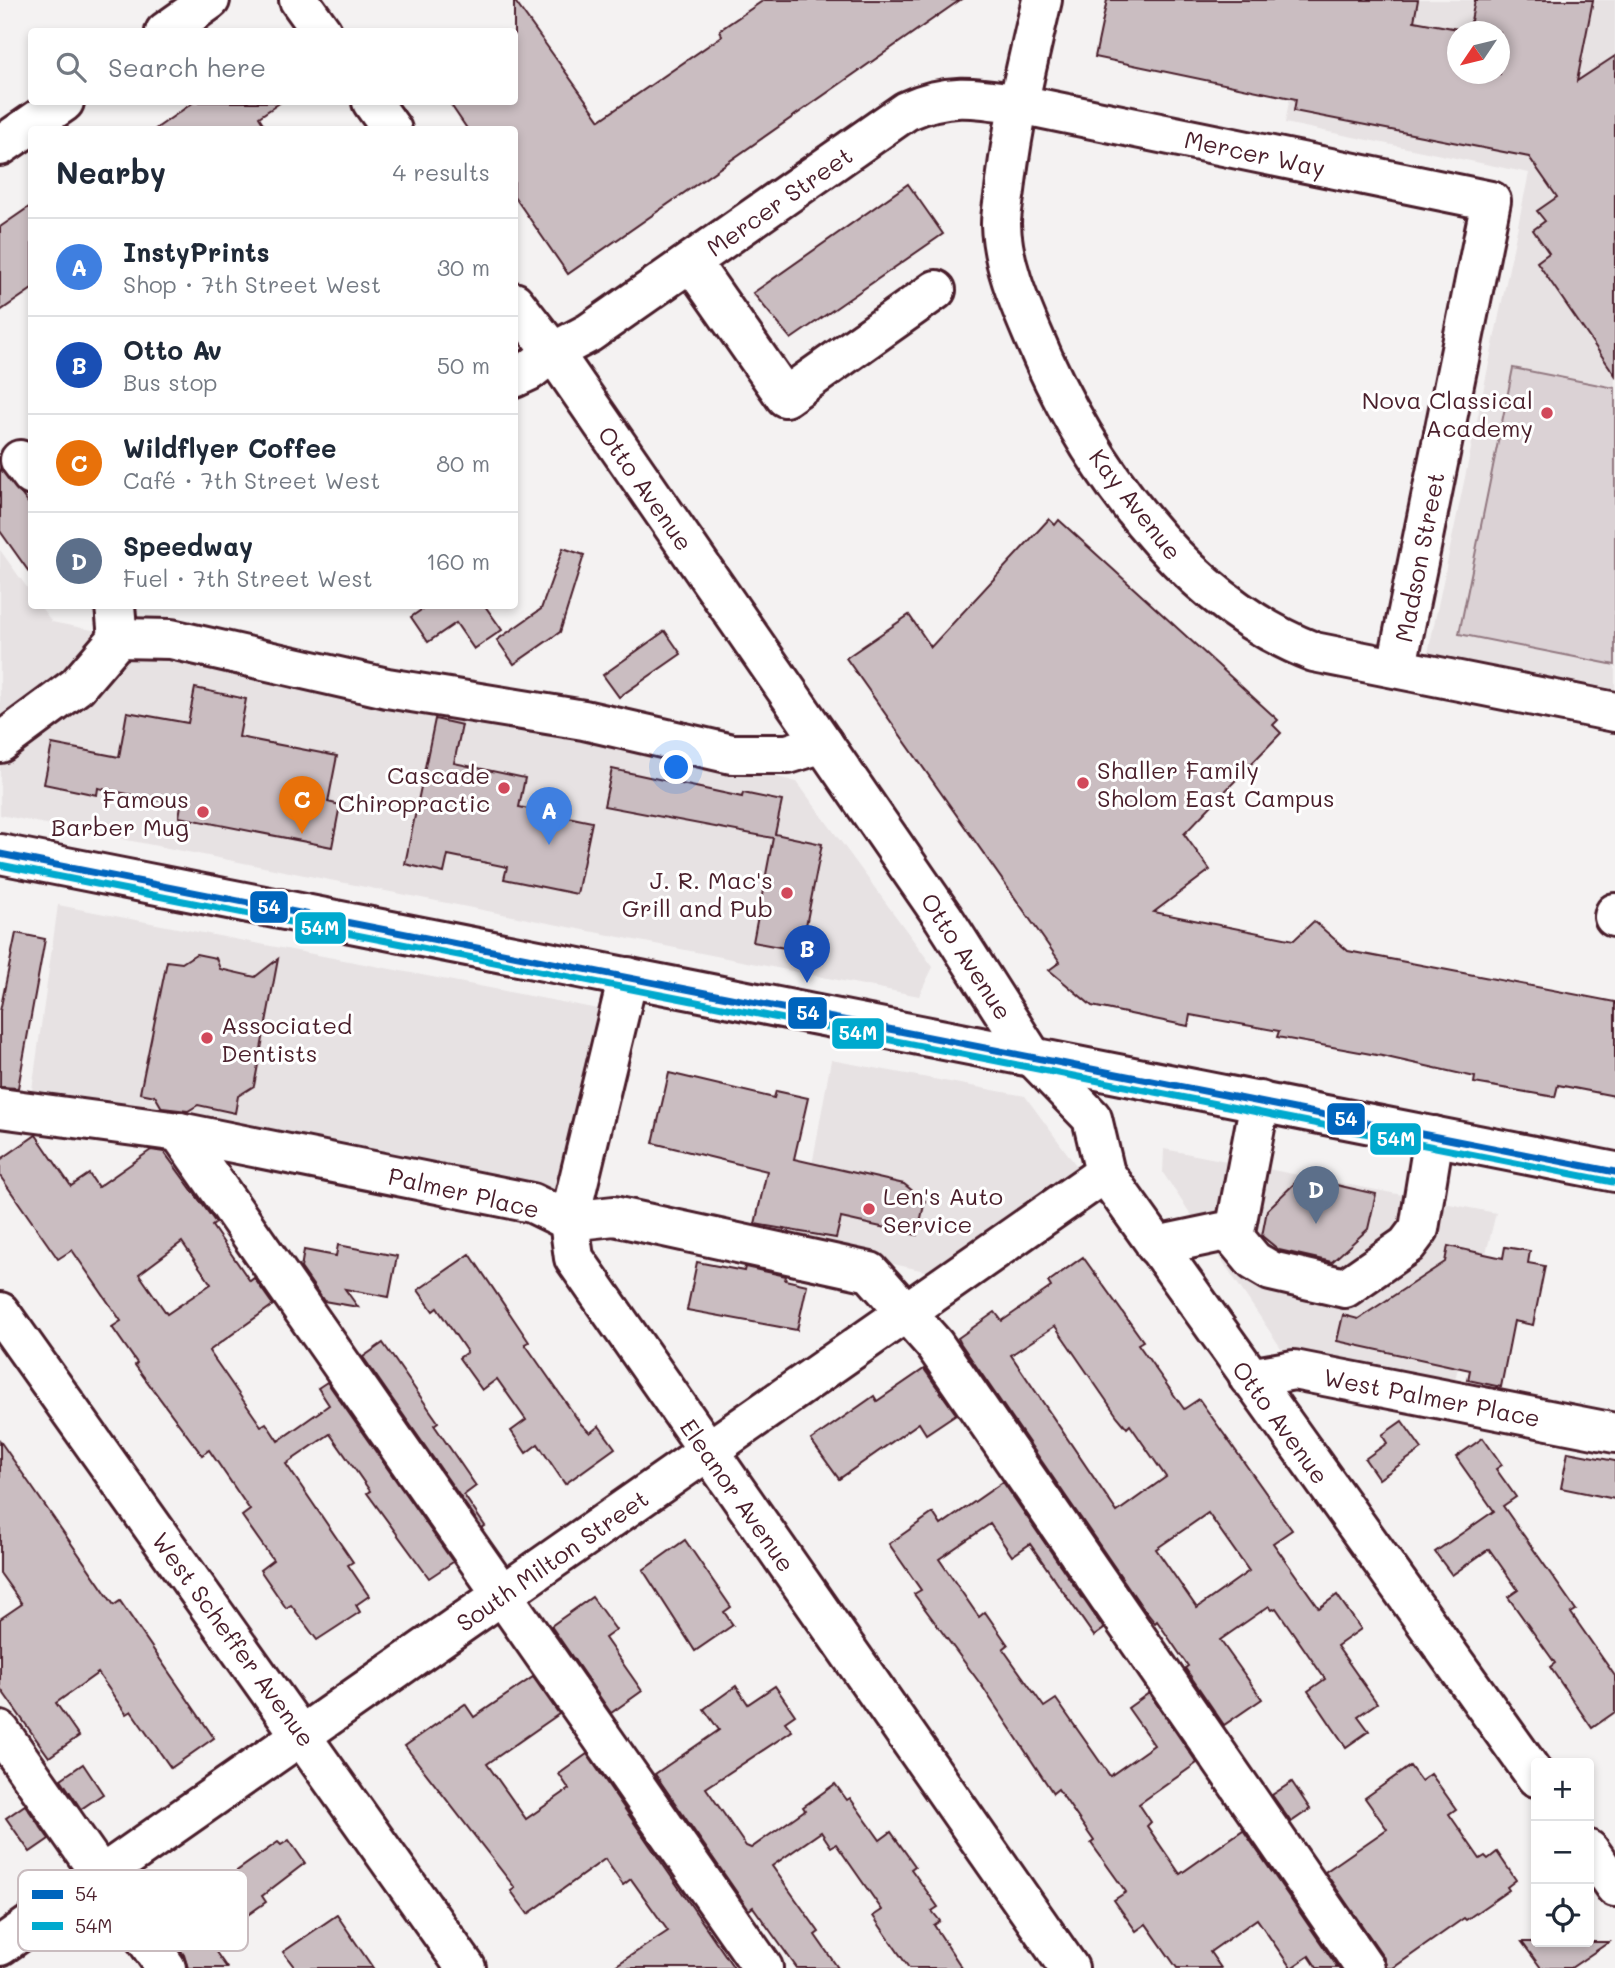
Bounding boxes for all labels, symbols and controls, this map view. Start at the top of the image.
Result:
north arrow [1447,21,1510,84]
search box [28,28,518,105]
icon: search [52,48,90,86]
text: Search here [108,50,266,84]
street label: Mercer Way [1182,123,1328,183]
street label: Mercer Street [700,139,858,263]
text: Nearby [56,152,166,192]
text: 4 results [393,157,490,187]
text: InstyPrints [123,235,270,269]
text: A [71,252,87,282]
text: 30 m [437,252,490,282]
text: Shop · 7th Street West [123,269,381,299]
text: Otto Av [123,333,222,367]
text: B [71,350,87,380]
text: 50 m [437,350,490,380]
text: Bus stop [123,367,218,397]
place label: Nova Classical Academy [1362,384,1533,443]
marker: Nova Classical Academy [1539,405,1555,421]
street label: Otto Avenue [592,420,700,556]
text: Wildflyer Coffee [123,431,336,465]
street label: Kay Avenue [1083,442,1189,566]
text: C [70,448,88,478]
text: 80 m [436,448,490,478]
text: Café · 7th Street West [123,465,380,495]
street label: Madson Street [1387,469,1451,645]
text: Speedway [123,529,253,563]
text: D [71,546,87,576]
text: 160 m [426,546,490,576]
text: Fuel · 7th Street West [123,563,373,593]
your location [659,750,693,784]
place label: Shaller Family Sholom East Campus [1097,754,1335,813]
place label: Cascade Chiropractic [338,759,490,818]
marker: Shaller Family Sholom East Campus [1075,775,1091,791]
pin: C [279,776,325,834]
marker: Cascade Chiropractic [496,780,512,796]
place label: Famous Barber Mug [51,783,189,842]
pin: A [526,787,572,845]
marker: Famous Barber Mug [195,804,211,820]
place label: J. R. Mac's Grill and Pub [622,864,773,923]
marker: J. R. Mac's Grill and Pub [779,885,795,901]
street label: Otto Avenue [914,887,1020,1025]
line badge: 54 [249,890,289,924]
text: 54 [257,894,281,919]
line badge: 54M [294,911,347,945]
text: 54M [301,915,339,940]
pin: B [784,925,830,983]
line badge: 54 [787,996,828,1030]
text: 54 [796,1000,820,1025]
place label: Associated Dentists [221,1009,352,1068]
line badge: 54M [831,1017,885,1050]
text: 54M [839,1020,877,1045]
marker: Associated Dentists [199,1030,215,1046]
line badge: 54 [1326,1102,1366,1136]
text: 54 [1334,1106,1358,1131]
line badge: 54M [1369,1122,1422,1156]
text: 54M [1377,1126,1415,1151]
street label: Palmer Place [386,1160,542,1224]
pin: D [1293,1166,1339,1224]
place label: Len's Auto Service [883,1180,1003,1239]
marker: Len's Auto Service [861,1201,877,1217]
street label: Otto Avenue [1226,1354,1336,1490]
street label: West Palmer Place [1321,1361,1543,1433]
street label: Eleanor Avenue [674,1412,802,1578]
street label: South Milton Street [450,1482,654,1638]
street label: West Scheffer Avenue [146,1525,322,1753]
map controls [1531,1758,1594,1947]
button: + [1531,1758,1594,1821]
button: − [1531,1821,1594,1884]
legend [18,1870,248,1951]
text: 54 [75,1881,97,1906]
button: locate [1531,1884,1594,1947]
text: 54M [75,1913,112,1938]

